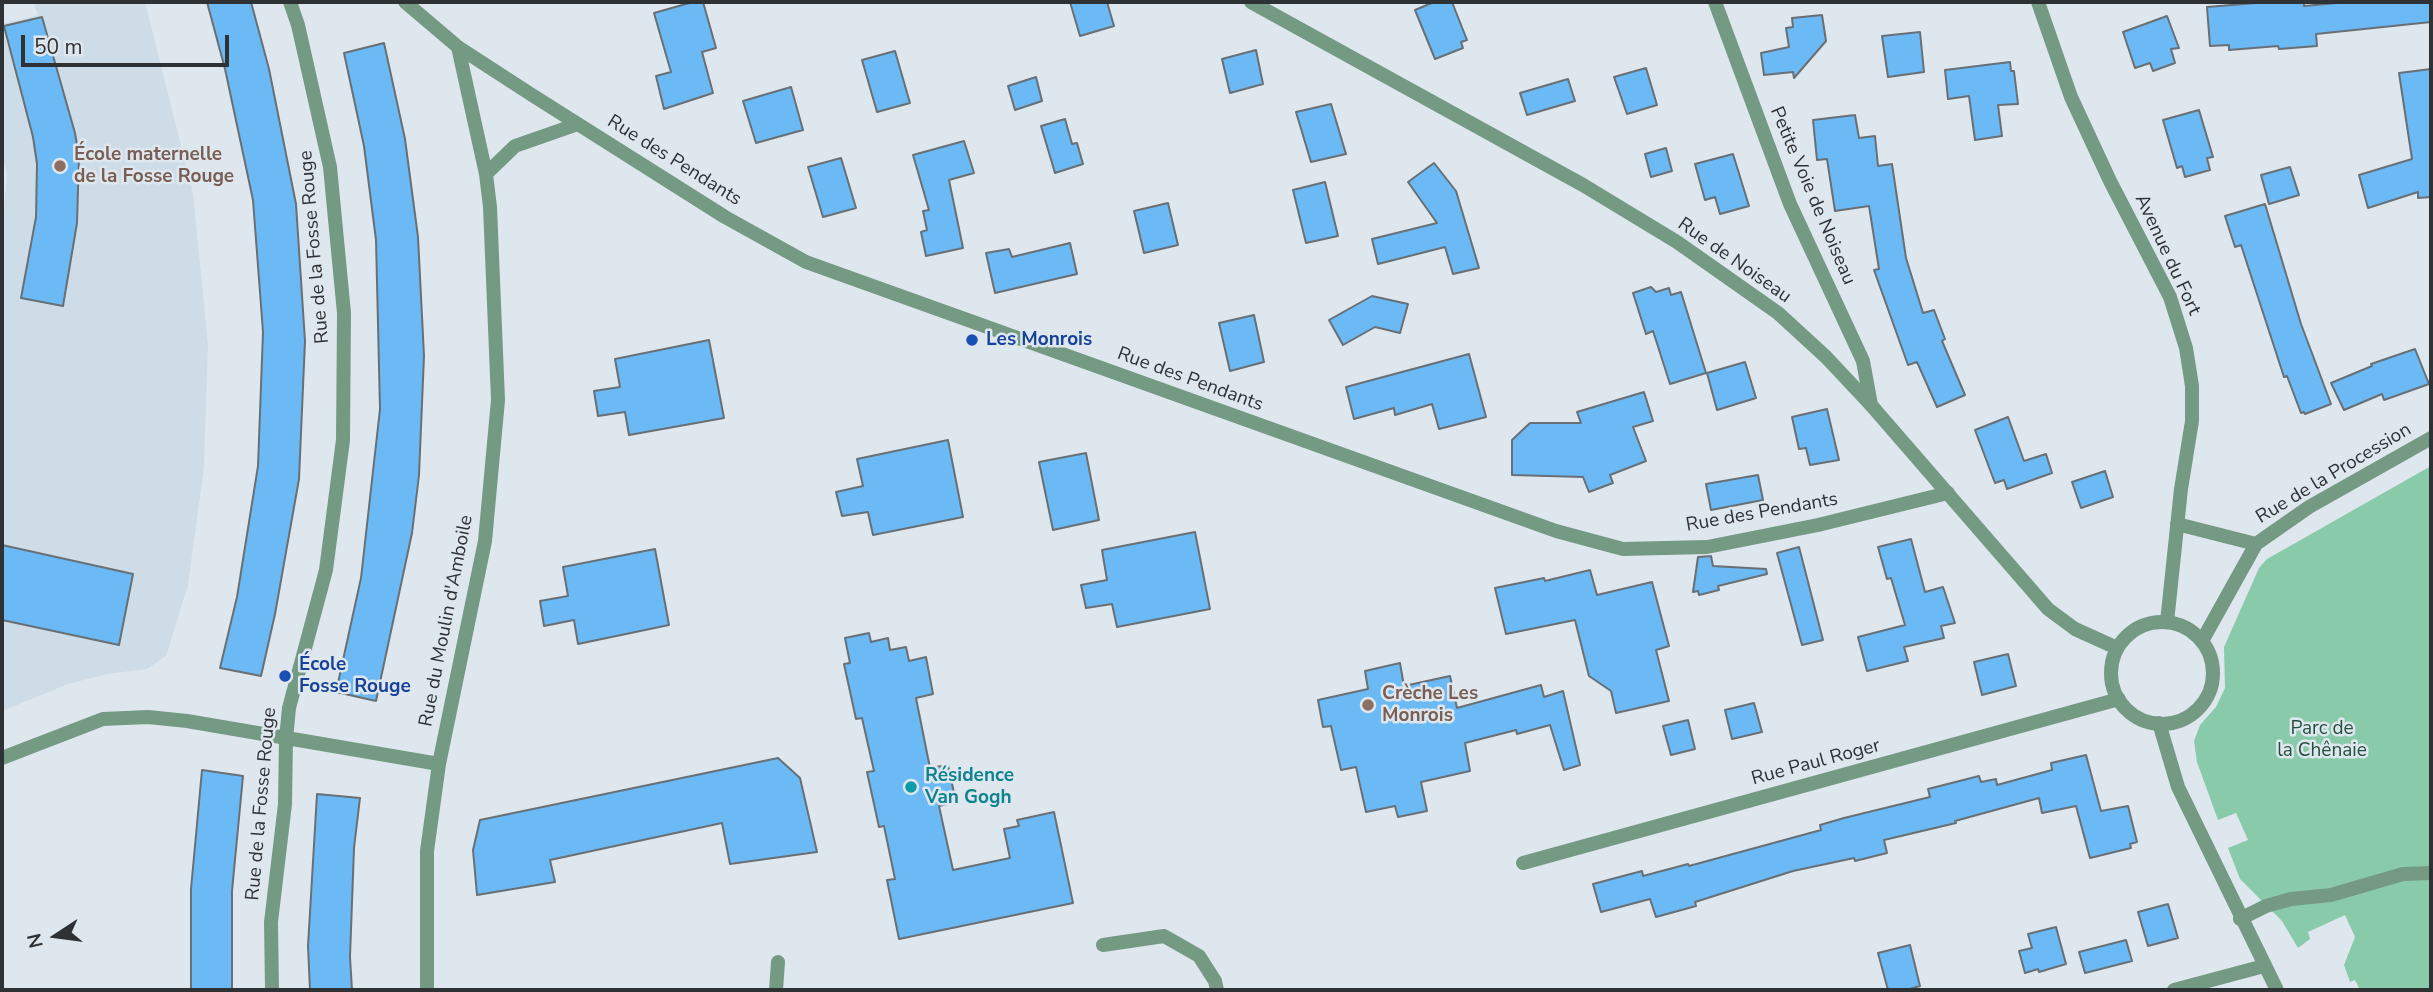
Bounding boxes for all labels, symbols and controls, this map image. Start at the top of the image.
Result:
scale bar [24,21,233,65]
text: 50 m [34,33,83,61]
street label: Petite Voie de Noiseau [1764,103,1860,289]
street label: Rue des Pendants [603,111,745,211]
place label: École maternelle de la Fosse Rouge [74,144,234,188]
street label: Rue de la Fosse Rouge [295,149,335,345]
marker: École maternelle de la Fosse Rouge [52,158,68,174]
street label: Avenue du Fort [2129,191,2205,319]
street label: Rue de Noiseau [1673,213,1795,309]
place label: Les Monrois [986,329,1092,351]
marker: Les Monrois [964,332,980,348]
street label: Rue des Pendants [1114,343,1266,417]
street label: Rue de la Procession [2252,419,2416,529]
street label: Rue des Pendants [1684,488,1840,538]
street label: Rue du Moulin d'Amboile [415,513,479,729]
place label: École Fosse Rouge [299,654,411,698]
marker: École Fosse Rouge [277,668,293,684]
place label: Crèche Les Monrois [1382,683,1478,727]
marker: Crèche Les Monrois [1360,697,1376,713]
street label: Rue de la Fosse Rouge [242,706,282,902]
park label: Parc de la Chênaie [2277,718,2367,762]
street label: Rue Paul Roger [1749,735,1883,791]
place label: Résidence Van Gogh [925,765,1014,809]
marker: Résidence Van Gogh [903,779,919,795]
north arrow [21,901,91,971]
text: N [21,931,50,951]

